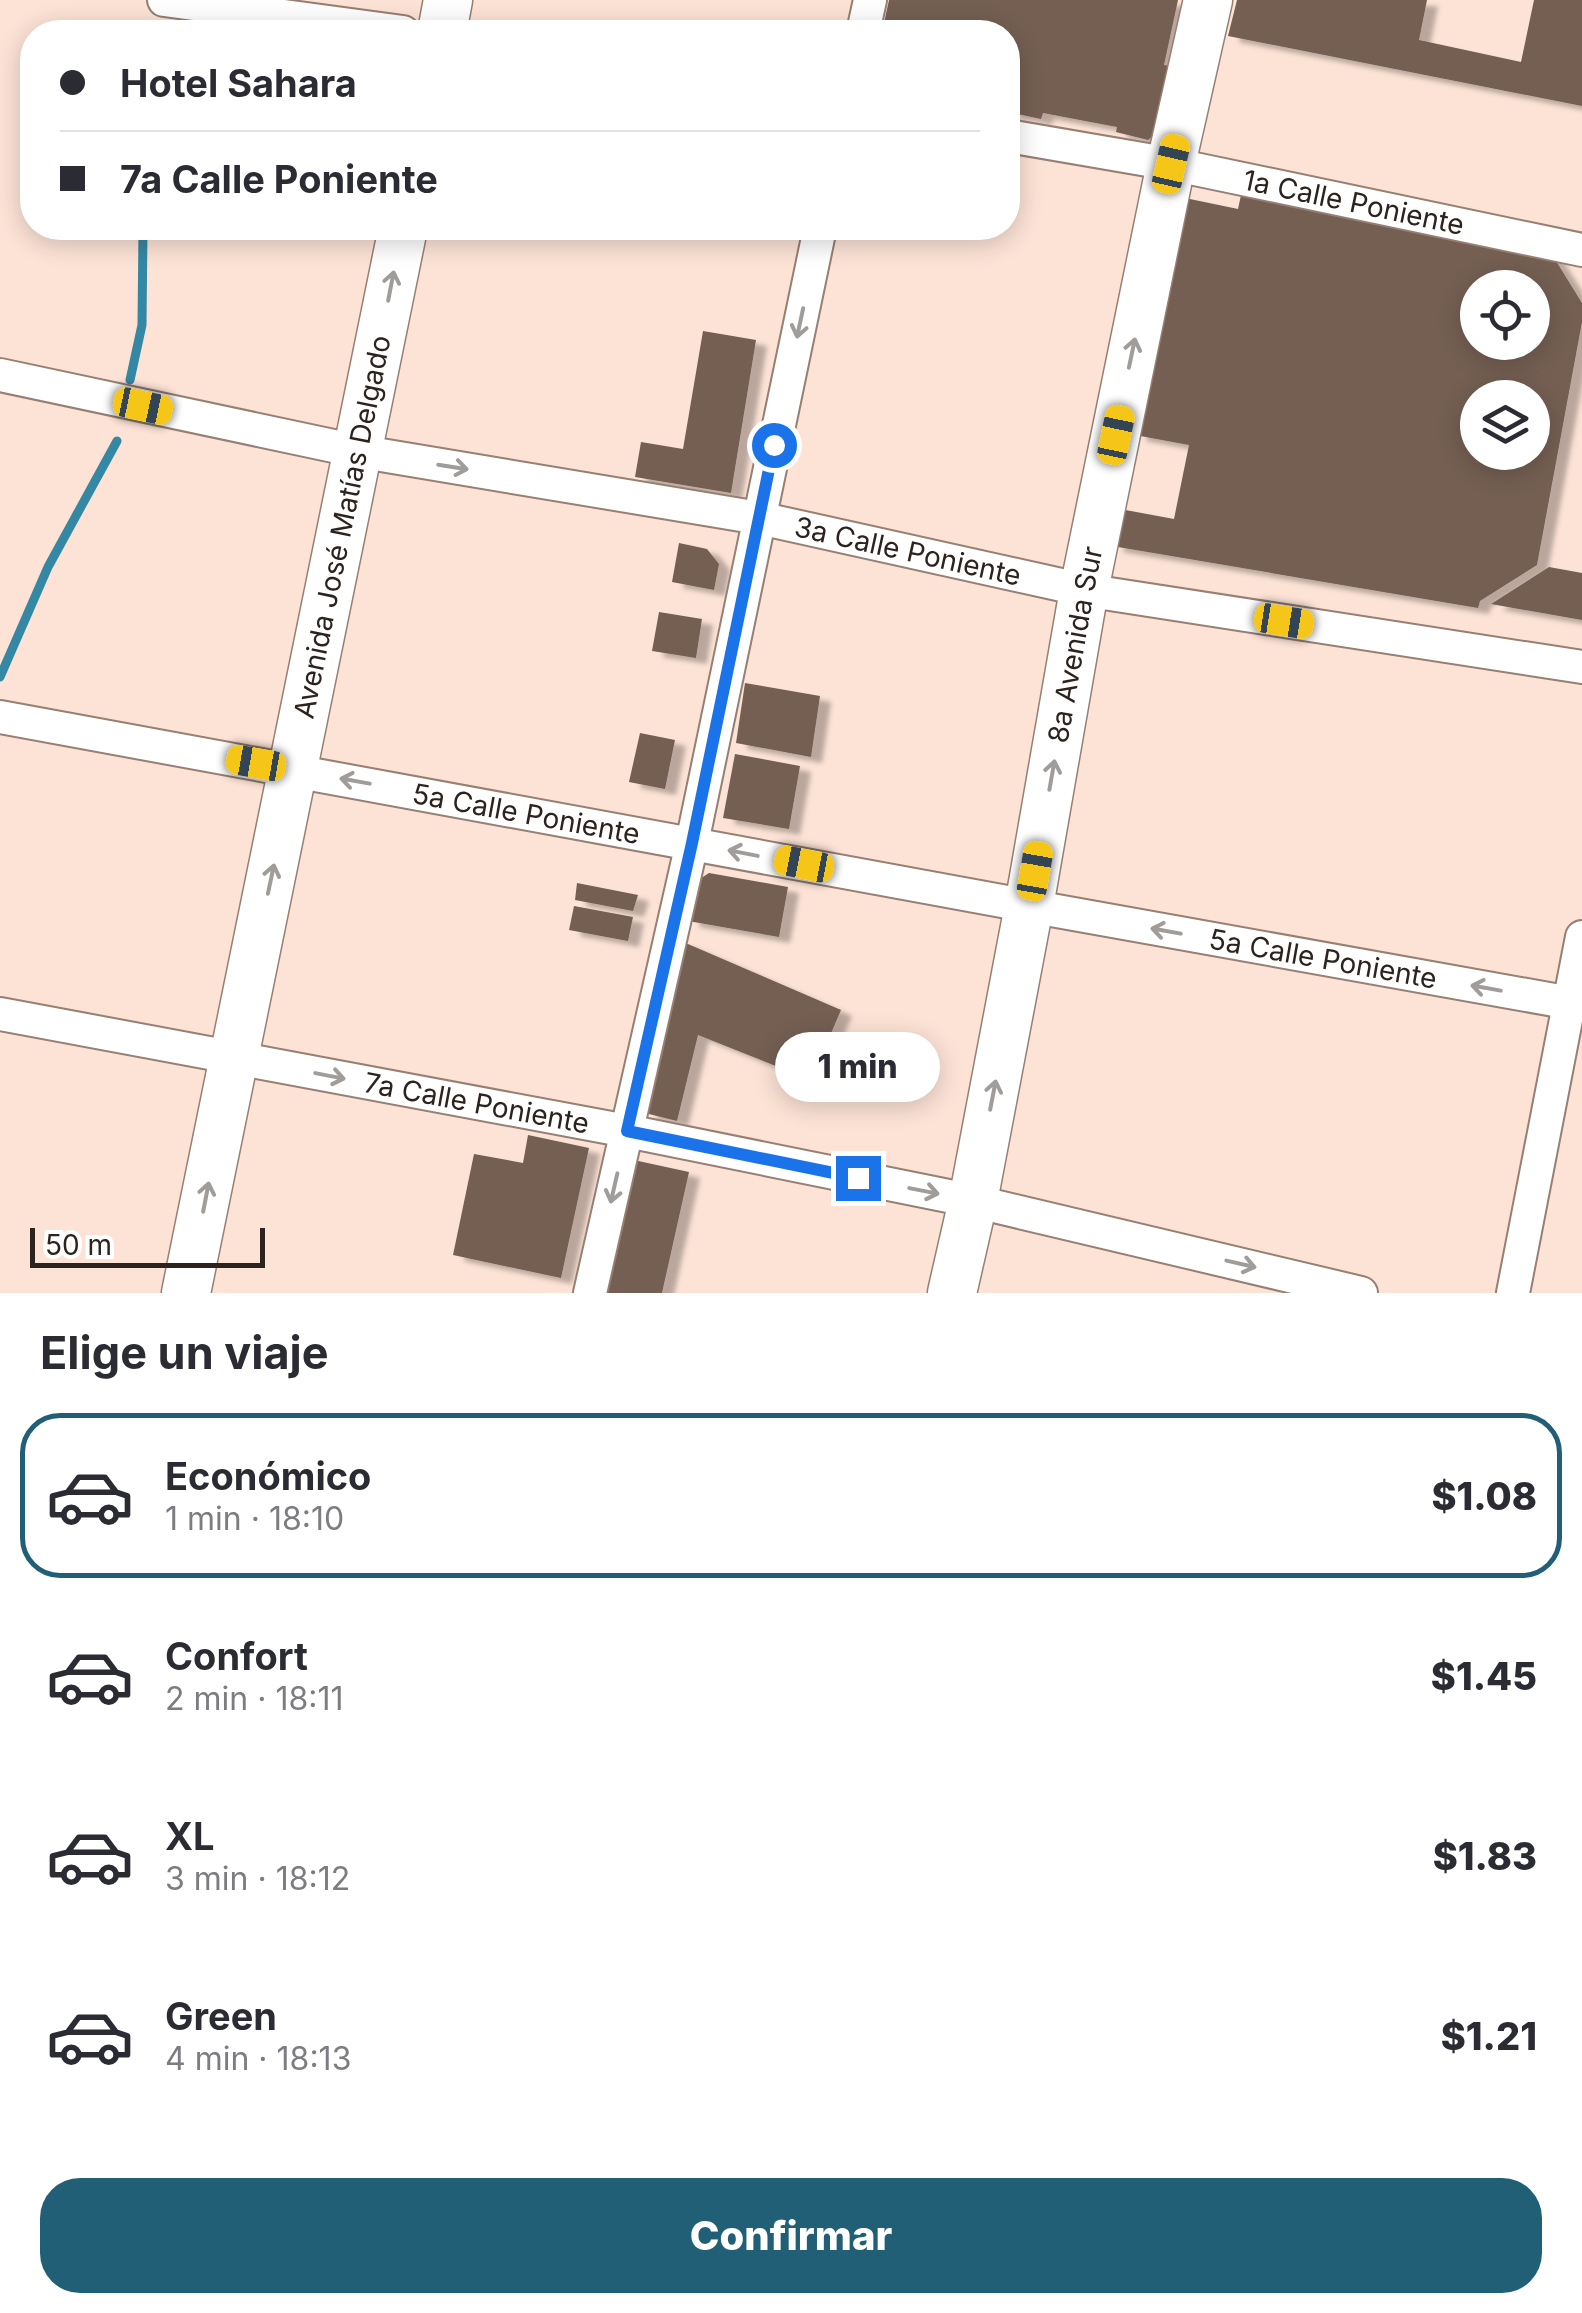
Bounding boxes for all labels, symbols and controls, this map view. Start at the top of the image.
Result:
text: Hotel Sahara [120,60,357,106]
car [1150,131,1192,197]
text: 7a Calle Poniente [120,156,438,202]
street label: 1a Calle Poniente [1240,163,1467,242]
map controls [1460,270,1550,470]
button: locate [1460,270,1550,360]
one-way arrow [382,271,401,303]
one-way arrow [790,306,809,338]
street label: Avenida José Matías Delgado [287,332,398,721]
one-way arrow [1124,338,1143,370]
button: layers [1460,380,1550,470]
car [111,385,175,427]
car [1095,403,1137,467]
route start [752,423,797,468]
one-way arrow [437,458,469,477]
street label: 3a Calle Poniente [791,509,1024,593]
street label: 8a Avenida Sur [1041,543,1109,746]
car [1252,601,1316,641]
car [224,743,288,783]
one-way arrow [1043,759,1062,792]
one-way arrow [339,771,372,790]
street label: 5a Calle Poniente [410,776,643,851]
car [1015,839,1055,903]
one-way arrow [728,842,760,861]
car [772,844,836,884]
one-way arrow [262,864,281,896]
one-way arrow [1151,920,1183,939]
street label: 5a Calle Poniente [1207,922,1440,996]
one-way arrow [1471,977,1503,996]
callout: 1 min [776,1033,940,1103]
text: 1 min [817,1047,898,1086]
street label: 7a Calle Poniente [362,1065,592,1141]
one-way arrow [313,1067,346,1086]
one-way arrow [984,1079,1003,1112]
route end [836,1156,881,1201]
one-way arrow [604,1171,622,1203]
one-way arrow [197,1182,216,1214]
one-way arrow [907,1183,939,1202]
scale bar [30,1223,265,1268]
text: 50 m [45,1228,112,1262]
one-way arrow [1224,1256,1256,1274]
text: Elige un viaje [40,1325,329,1380]
icon: car [45,1451,135,1541]
text: Económico [165,1453,371,1499]
text: $1.08 [1431,1473,1537,1519]
text: 1 min · 18:10 [165,1499,344,1538]
icon: car [45,1631,135,1721]
text: Confort [165,1633,308,1679]
text: $1.45 [1431,1653,1537,1699]
text: 2 min · 18:11 [165,1679,343,1718]
icon: car [45,1811,135,1901]
text: XL [165,1813,215,1859]
text: $1.83 [1433,1833,1537,1879]
text: 3 min · 18:12 [165,1859,350,1898]
icon: car [45,1991,135,2081]
text: Green [165,1993,277,2039]
text: $1.21 [1441,2013,1537,2059]
text: 4 min · 18:13 [165,2039,351,2078]
button: Confirmar [40,2178,1542,2293]

